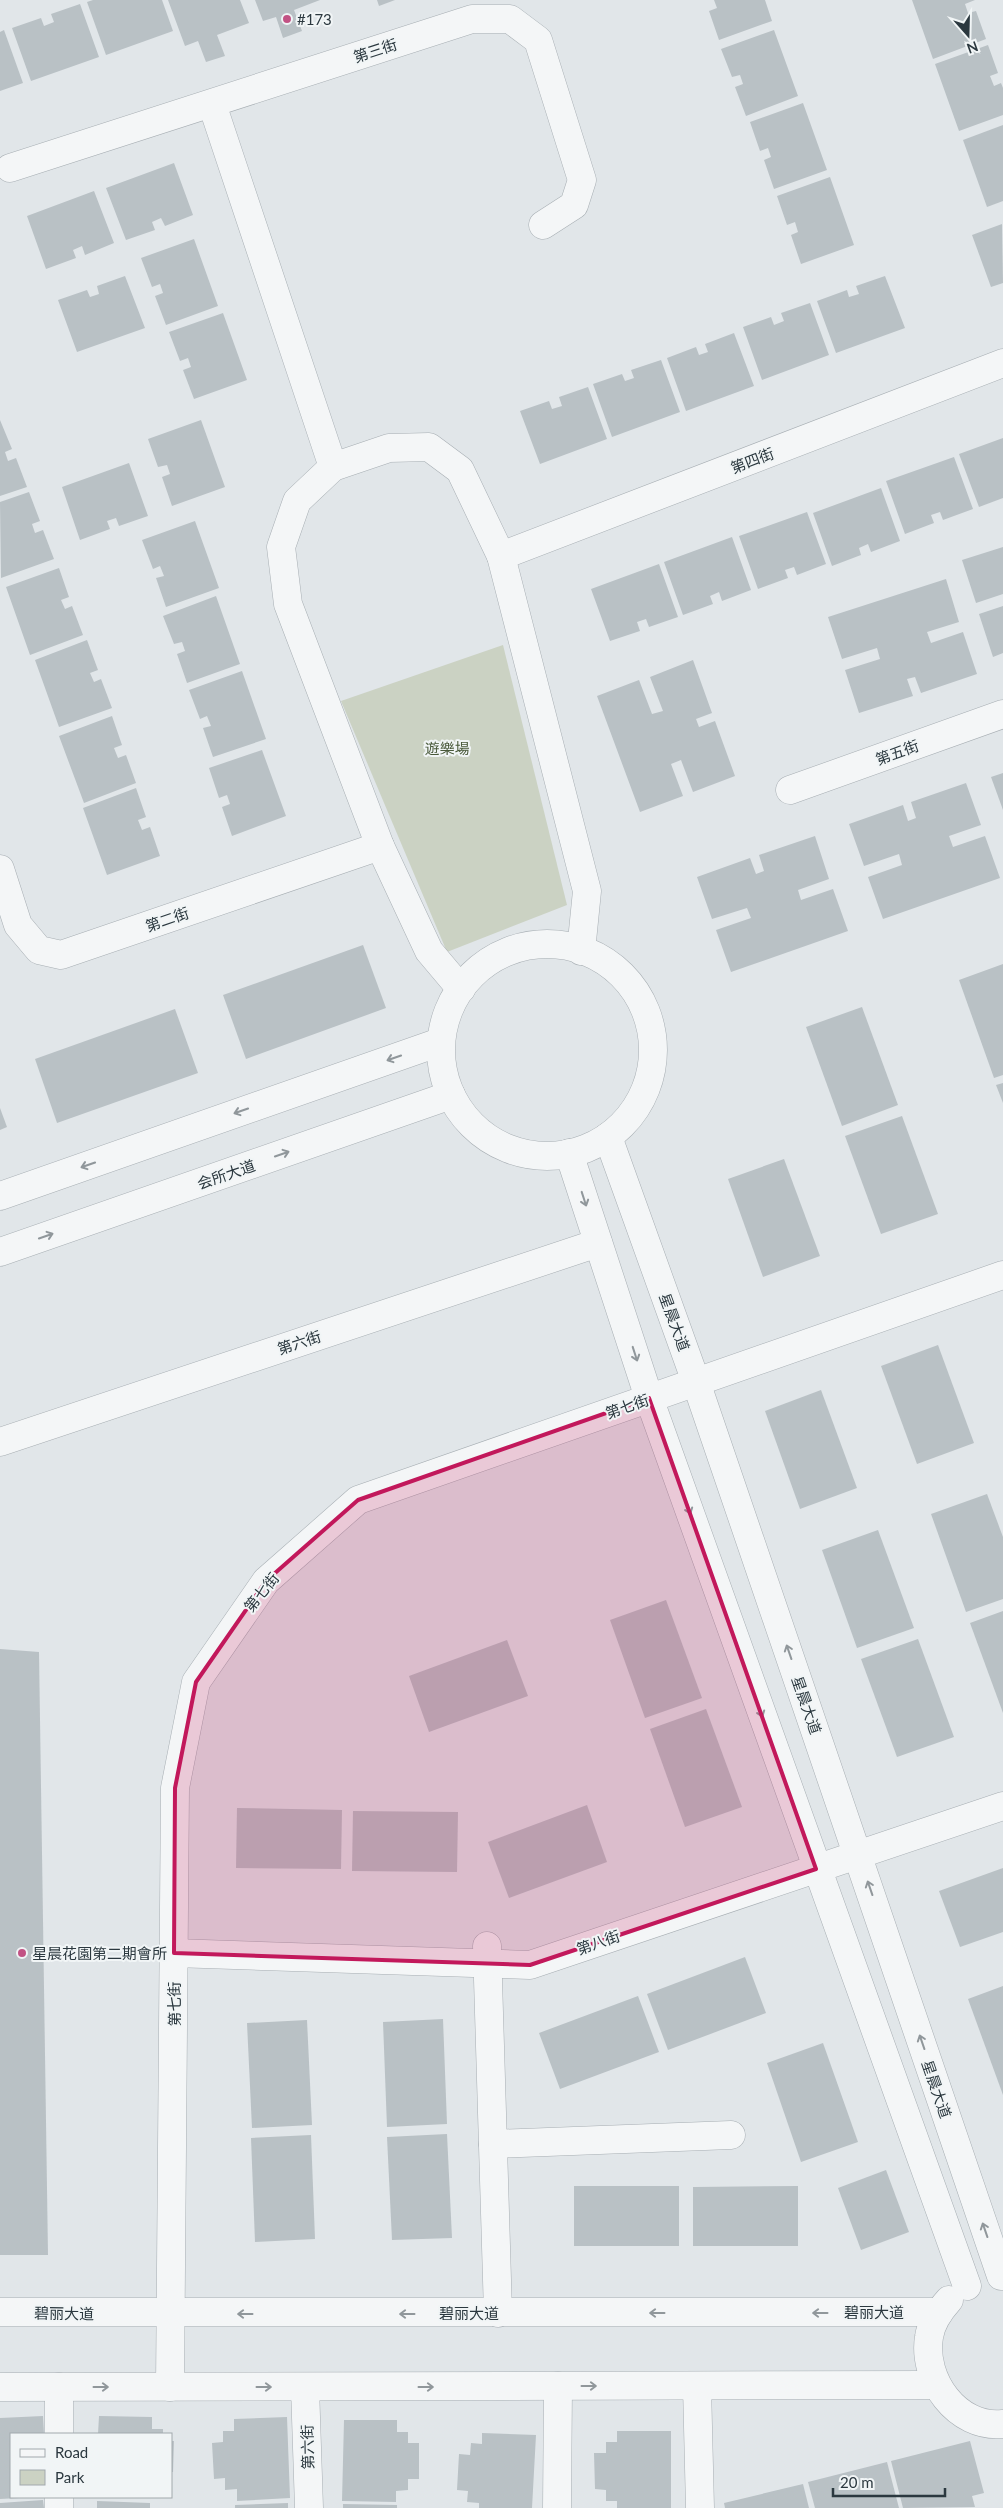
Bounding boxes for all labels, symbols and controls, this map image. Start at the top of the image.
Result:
place label: #173 [297,10,332,28]
north arrow [943,10,993,60]
marker: #173 [281,13,293,25]
street label: 第三街 [351,34,399,66]
text: N [965,38,981,58]
street label: 第四街 [728,444,776,476]
street label: 第五街 [873,736,921,768]
park label: 遊樂場 [424,739,470,757]
street label: 第二街 [143,903,191,935]
one-way arrow [387,1054,403,1063]
one-way arrow [234,1107,249,1116]
one-way arrow [274,1149,289,1158]
street label: 会所大道 [195,1156,257,1192]
one-way arrow [80,1161,96,1170]
one-way arrow [580,1191,589,1206]
one-way arrow [38,1231,53,1240]
street label: 星晨大道 [656,1291,694,1353]
street label: 第六街 [275,1326,323,1358]
one-way arrow [630,1345,640,1361]
street label: 第七街 [603,1390,651,1422]
one-way arrow [684,1499,693,1514]
street label: 第七街 [240,1569,282,1615]
one-way arrow [784,1645,793,1660]
street label: 星晨大道 [789,1674,825,1736]
one-way arrow [756,1701,765,1717]
one-way arrow [865,1881,874,1897]
street label: 第八街 [574,1926,622,1958]
place label: 星晨花園第二期會所 [32,1944,167,1962]
marker: 星晨花園第二期會所 [16,1947,28,1959]
street label: 第七街 [165,1981,183,2027]
one-way arrow [917,2035,926,2051]
street label: 星晨大道 [919,2058,955,2120]
one-way arrow [980,2222,989,2238]
street label: 碧丽大道 [34,2303,94,2323]
street label: 碧丽大道 [844,2303,904,2321]
street label: 碧丽大道 [439,2304,499,2322]
one-way arrow [650,2308,666,2318]
one-way arrow [812,2308,828,2317]
one-way arrow [237,2309,254,2319]
one-way arrow [400,2309,416,2319]
one-way arrow [580,2381,596,2391]
one-way arrow [92,2382,109,2392]
one-way arrow [255,2382,271,2392]
one-way arrow [418,2382,434,2392]
street label: 第六街 [298,2424,316,2470]
legend [10,2433,172,2498]
text: Road [55,2443,88,2461]
scale bar [833,2466,946,2498]
text: Park [55,2468,85,2486]
text: 20 m [840,2473,874,2491]

